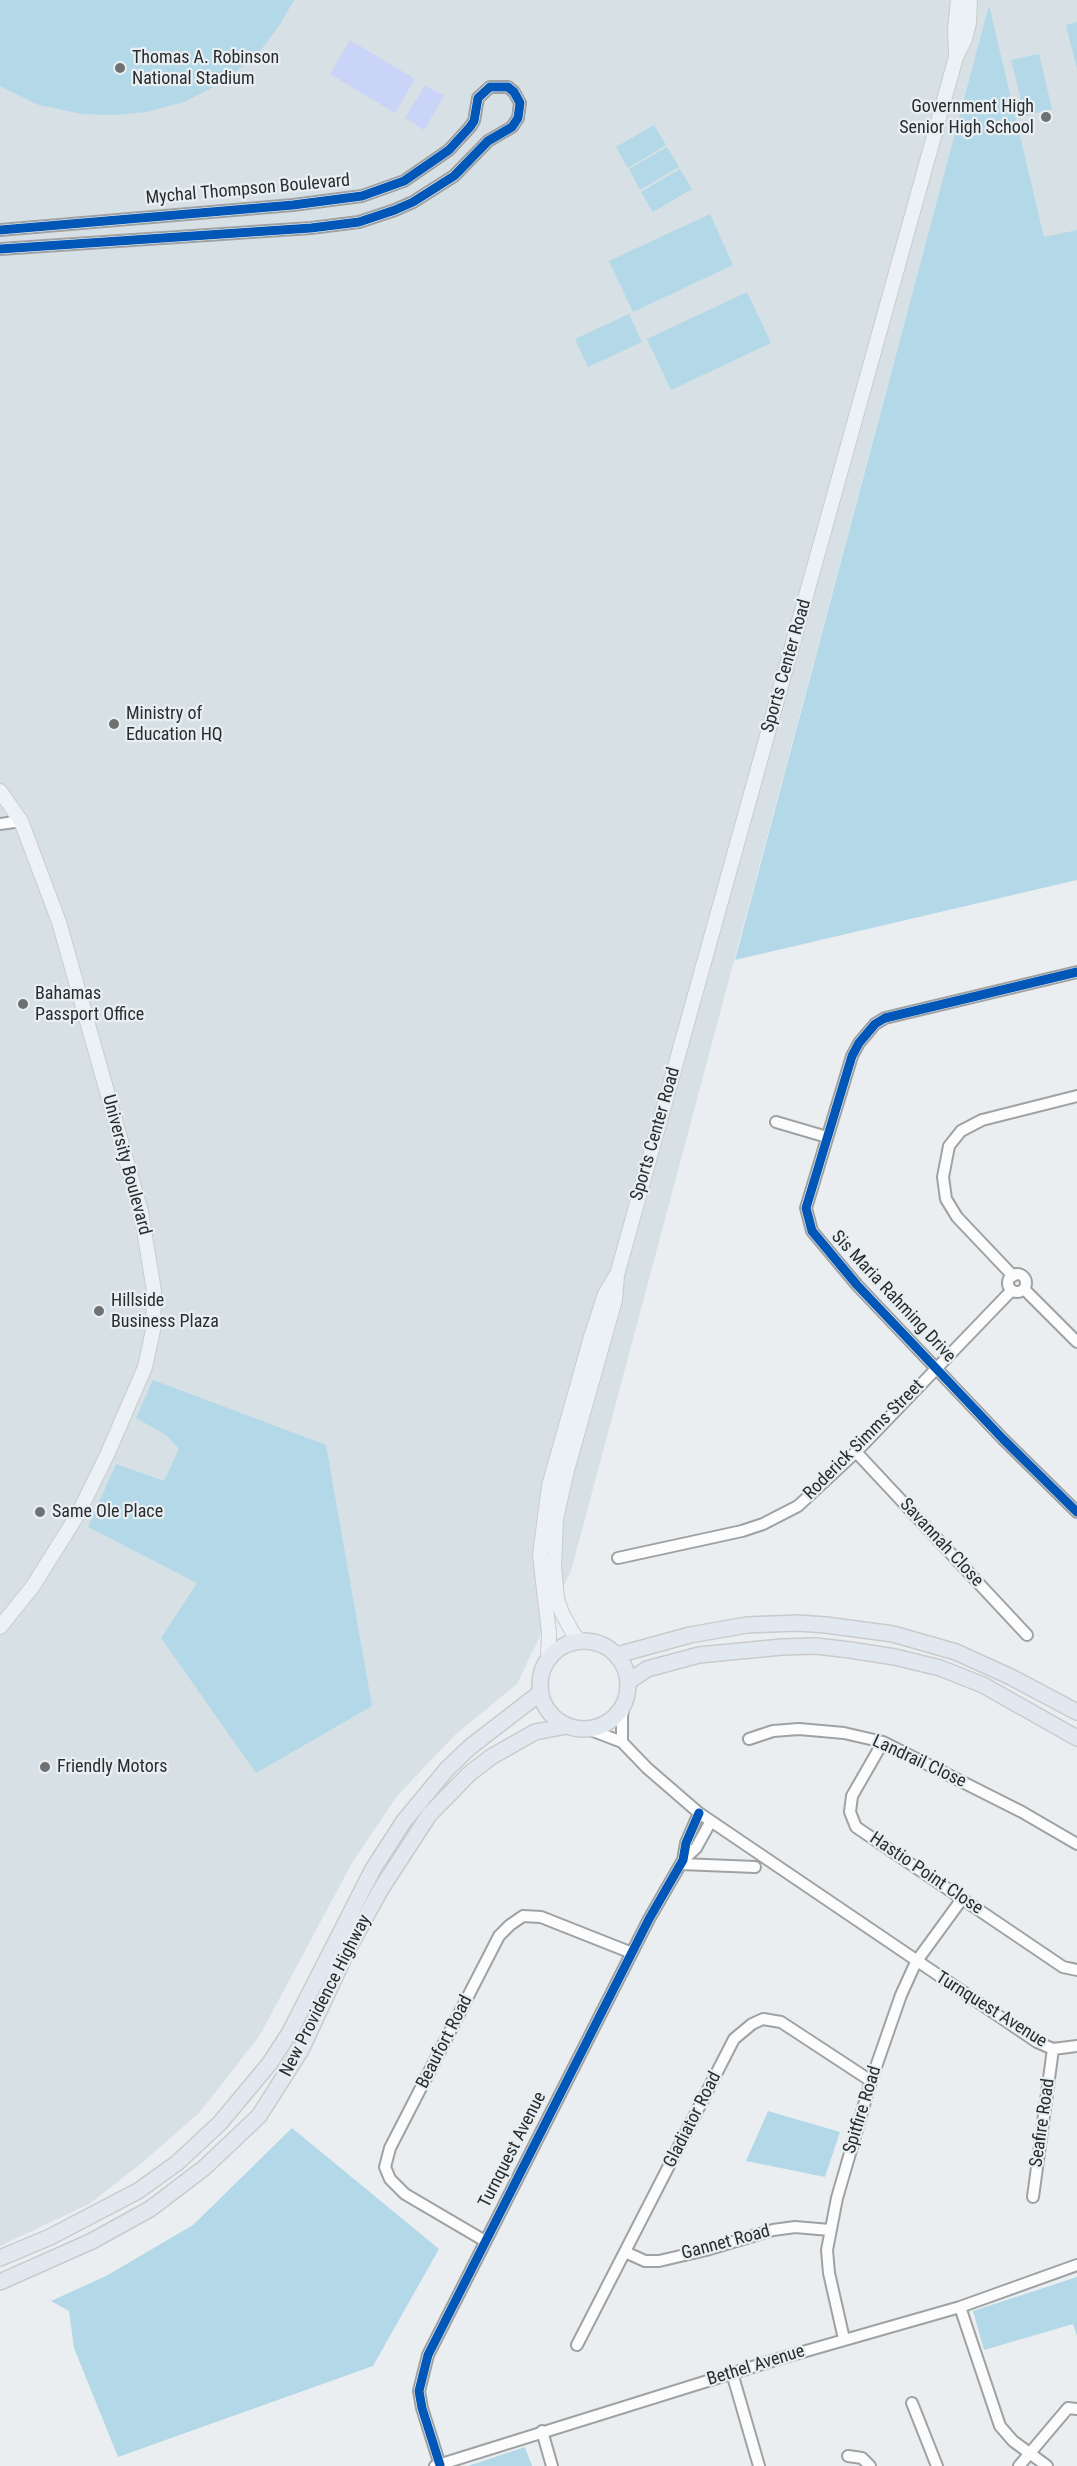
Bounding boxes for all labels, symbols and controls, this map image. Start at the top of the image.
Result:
place label: Thomas A. Robinson National Stadium [132,47,279,90]
marker: Thomas A. Robinson National Stadium [113,61,127,75]
place label: Government High Senior High School [899,96,1034,138]
marker: Government High Senior High School [1039,110,1053,124]
street label: Mychal Thompson Boulevard [145,170,351,210]
street label: Sports Center Road [758,597,816,735]
place label: Ministry of Education HQ [126,703,223,746]
marker: Ministry of Education HQ [107,717,121,731]
place label: Bahamas Passport Office [35,983,144,1026]
marker: Bahamas Passport Office [16,997,30,1011]
street label: Sports Center Road [627,1065,685,1203]
street label: University Boulevard [97,1093,155,1237]
street label: Sis Maria Rahming Drive [826,1227,960,1367]
place label: Hillside Business Plaza [111,1290,219,1332]
marker: Hillside Business Plaza [92,1304,106,1318]
street label: Roderick Simms Street [799,1375,929,1505]
street label: Savannah Close [895,1494,987,1592]
place label: Same Ole Place [52,1501,163,1523]
marker: Same Ole Place [33,1505,47,1519]
street label: Landrail Close [869,1731,969,1793]
place label: Friendly Motors [57,1756,167,1778]
marker: Friendly Motors [38,1760,52,1774]
street label: Hastio Point Close [865,1828,987,1920]
street label: New Providence Highway [276,1911,376,2081]
street label: Turnquest Avenue [931,1967,1051,2053]
street label: Beaufort Road [412,1992,478,2092]
street label: Spitfire Road [839,2064,887,2156]
street label: Gladiator Road [660,2068,726,2172]
street label: Seafire Road [1026,2077,1060,2169]
street label: Turnquest Avenue [475,2088,551,2212]
street label: Gannet Road [679,2221,773,2265]
street label: Bethel Avenue [705,2341,807,2391]

